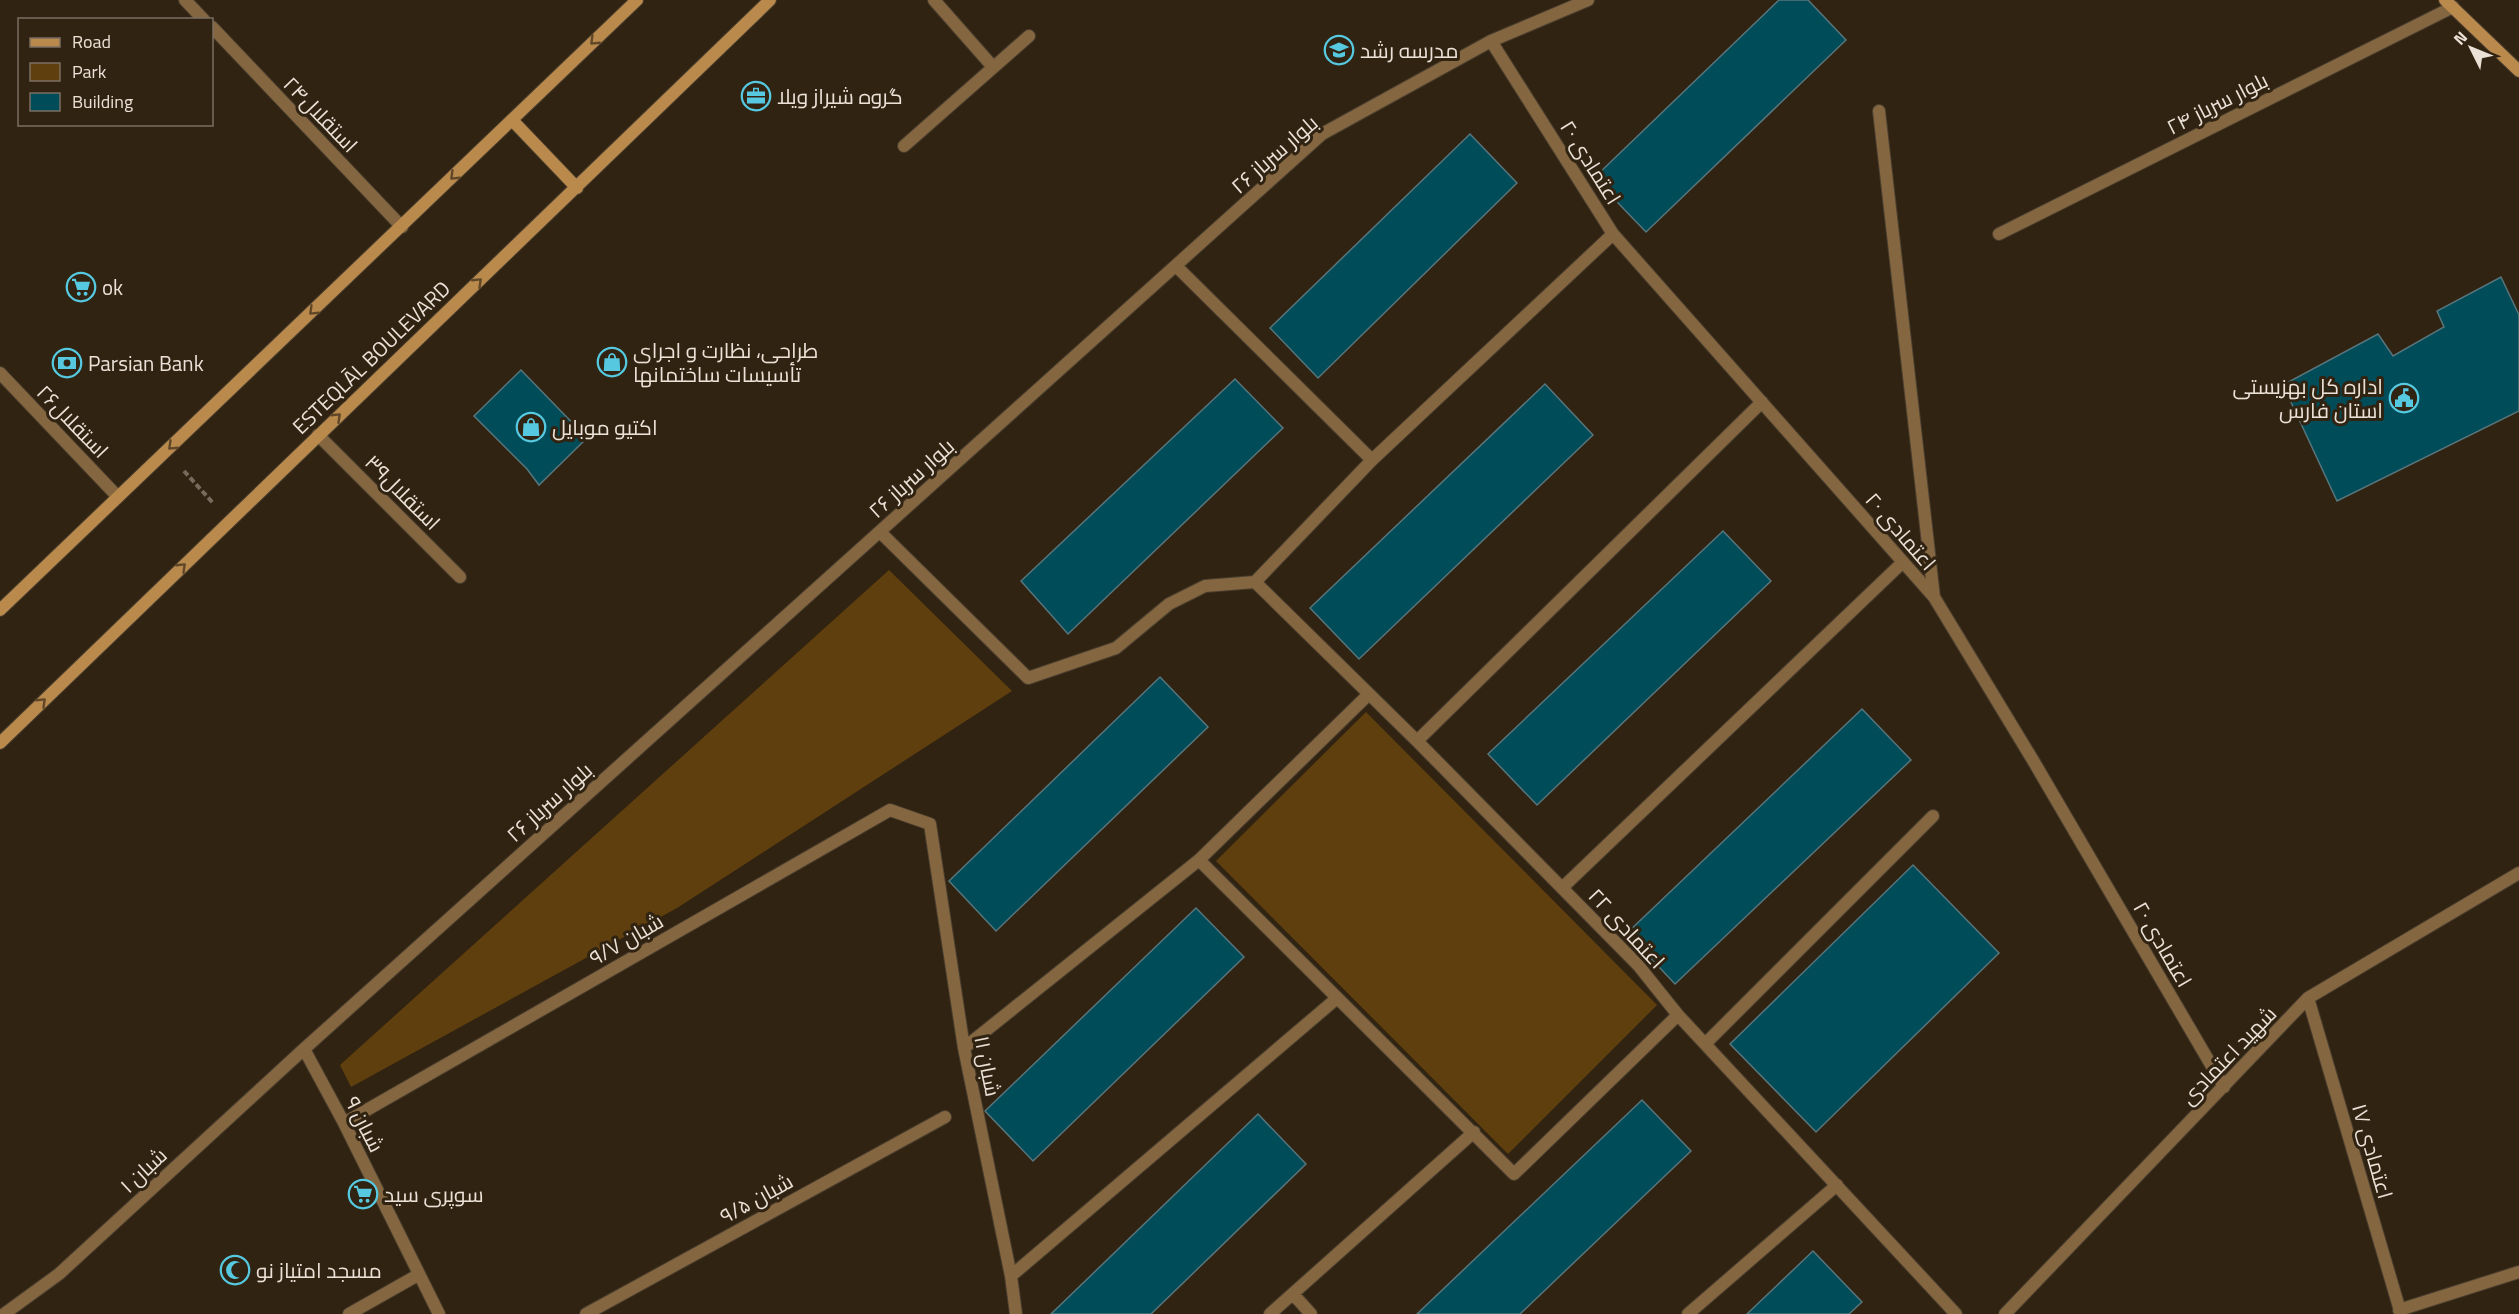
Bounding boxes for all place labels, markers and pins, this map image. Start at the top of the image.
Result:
school or university icon: مدرسه رشد [1323,34,1355,66]
place label: مدرسه رشد [1360,34,1459,66]
office icon: گروه شیراز ویلا [740,80,772,112]
place label: گروه شیراز ویلا [777,80,903,112]
supermarket icon: ok [65,271,97,303]
place label: ok [102,271,123,303]
place label: طراحی، نظارت و اجرای تأسیسات ساختمانها [633,334,818,390]
shop icon: طراحی، نظارت و اجرای تأسیسات ساختمانها [596,346,628,378]
bank icon: Parsian Bank [51,347,83,379]
place label: Parsian Bank [88,347,204,379]
place label: اداره کل بهزیستی استان فارس [2233,370,2383,426]
public building icon: اداره کل بهزیستی استان فارس [2388,382,2420,414]
shop icon: اکتیو موبایل [515,411,547,443]
place label: اکتیو موبایل [552,411,658,443]
supermarket icon: سوپری سید [347,1178,379,1210]
place label: سوپری سید [384,1178,484,1210]
mosque icon: مسجد امتیاز نو [219,1254,251,1286]
place label: مسجد امتیاز نو [256,1254,382,1286]

